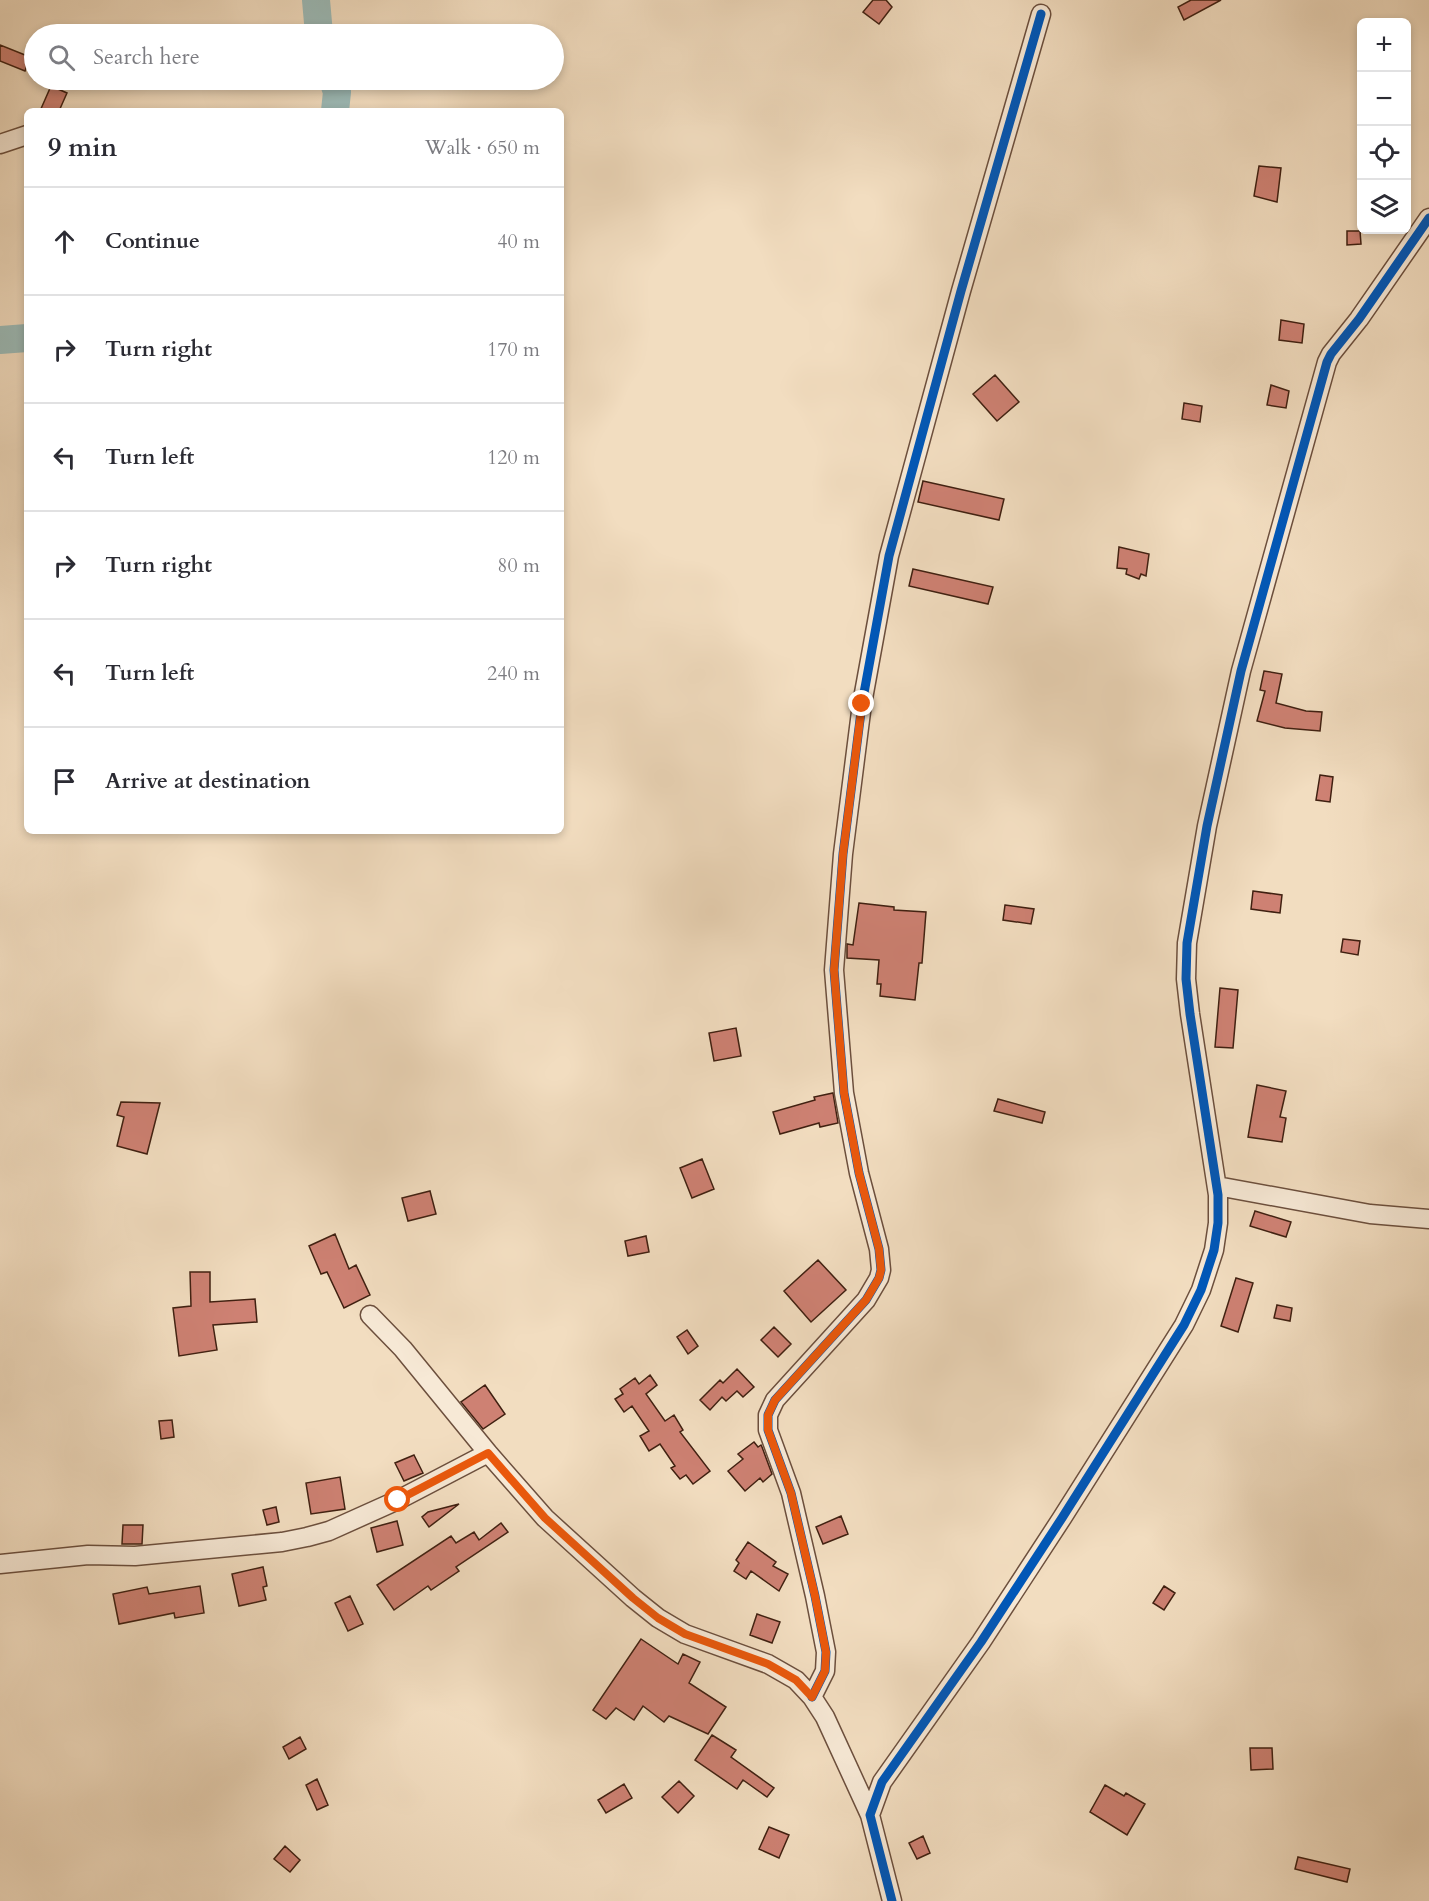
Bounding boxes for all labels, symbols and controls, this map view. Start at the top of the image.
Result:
map controls [1357,18,1411,234]
button: + [1357,18,1411,72]
search box [24,24,564,90]
icon: search [45,41,78,74]
text: Search here [93,42,200,72]
button: − [1357,72,1411,126]
button: locate [1357,126,1411,180]
text: 9 min [48,130,117,165]
text: Walk · 650 m [425,134,540,161]
button: layers [1357,180,1411,234]
icon: ahead [48,225,81,258]
text: Continue [105,226,200,256]
text: 40 m [497,228,540,255]
icon: right [48,333,81,366]
text: Turn right [105,334,212,364]
text: 170 m [487,336,540,363]
icon: left [48,441,81,474]
text: Turn left [105,442,194,472]
text: 120 m [487,444,540,471]
icon: right [48,549,81,582]
text: Turn right [105,550,212,580]
text: 80 m [497,552,540,579]
icon: left [48,657,81,690]
text: Turn left [105,658,194,688]
text: 240 m [487,660,540,687]
route end [848,690,874,716]
icon: arrive [48,765,81,798]
text: Arrive at destination [105,766,310,796]
route start [384,1486,410,1512]

